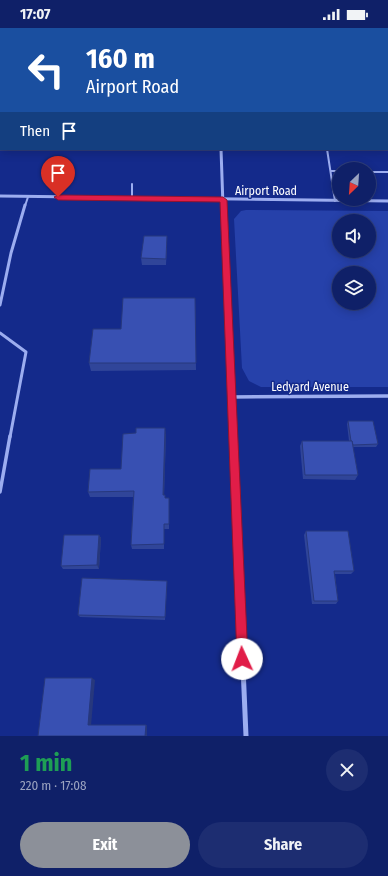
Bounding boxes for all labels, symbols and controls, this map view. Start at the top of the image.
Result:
text: 17:07 [20,5,50,23]
text: 160 m [86,42,155,75]
icon: left [20,44,72,96]
text: Airport Road [86,76,179,98]
icon: arrive [58,120,80,142]
text: Then [20,122,50,140]
pin [41,156,75,197]
icon: arrive [47,162,69,184]
north arrow [332,162,376,206]
map controls [332,162,376,310]
street label: Airport Road [235,184,297,198]
button: sound [332,214,376,258]
button: layers [332,266,376,310]
street label: Ledyard Avenue [271,380,349,394]
position arrow [221,638,263,680]
text: 1 min [20,749,72,777]
button: close [326,749,368,791]
text: 220 m · 17:08 [20,778,87,793]
button: Exit [20,822,190,868]
button: Share [198,822,368,868]

